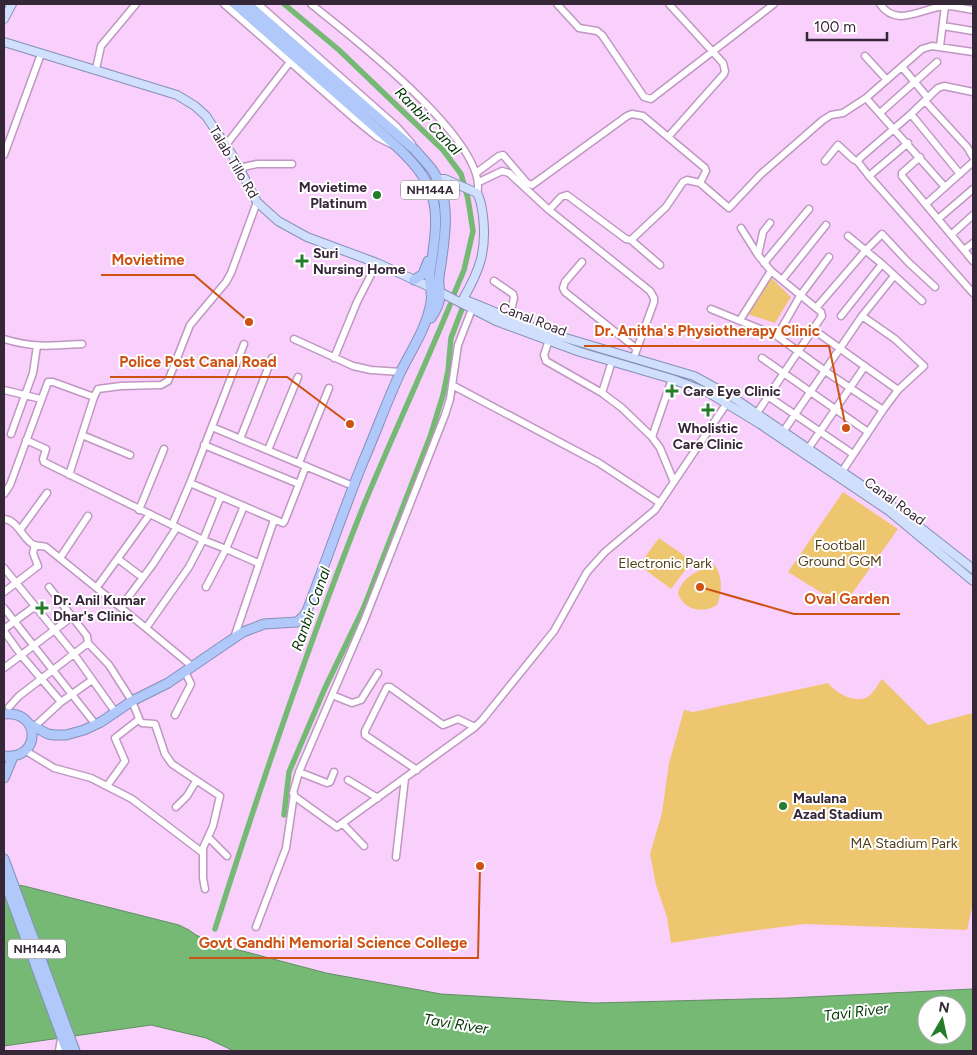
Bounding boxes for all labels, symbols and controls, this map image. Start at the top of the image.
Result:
scale bar [807,10,887,42]
text: 100 m [814,18,856,36]
water label: Ranbir Canal [391,83,465,159]
street label: Talab Tillo Rd [205,123,262,202]
place label: Movietime Platinum [299,179,367,212]
road number: NH144A [401,180,459,200]
marker: Movietime Platinum [371,189,383,201]
callout: Movietime [101,245,194,275]
place label: Suri Nursing Home [313,245,406,278]
text: Movietime [111,251,185,269]
marker: Suri Nursing Home [295,254,309,268]
street label: Canal Road [497,299,569,340]
callout: Dr. Anitha's Physiotherapy Clinic [584,316,829,346]
text: Dr. Anitha's Physiotherapy Clinic [594,322,820,340]
callout: Police Post Canal Road [110,347,287,377]
text: Police Post Canal Road [119,353,277,371]
place label: Care Eye Clinic [683,383,781,400]
marker: Care Eye Clinic [665,384,679,398]
marker: Wholistic Care Clinic [701,403,715,417]
place label: Wholistic Care Clinic [673,420,744,453]
street label: Canal Road [861,474,928,529]
park label: Football Ground GGM [798,537,882,570]
park label: Electronic Park [618,555,712,572]
water label: Ranbir Canal [288,564,335,653]
callout: Oval Garden [794,584,900,614]
text: Oval Garden [804,590,890,608]
place label: Dr. Anil Kumar Dhar's Clinic [53,592,146,625]
marker: Dr. Anil Kumar Dhar's Clinic [35,601,49,615]
place label: Maulana Azad Stadium [793,790,882,823]
marker: Maulana Azad Stadium [777,800,789,812]
park label: MA Stadium Park [850,835,958,852]
callout: Govt Gandhi Memorial Science College [189,928,478,958]
text: Govt Gandhi Memorial Science College [199,934,468,952]
road number: NH144A [8,940,66,959]
north arrow [917,995,967,1045]
text: N [937,998,951,1017]
water label: Tavi River [823,999,890,1025]
water label: Tavi River [422,1010,490,1038]

